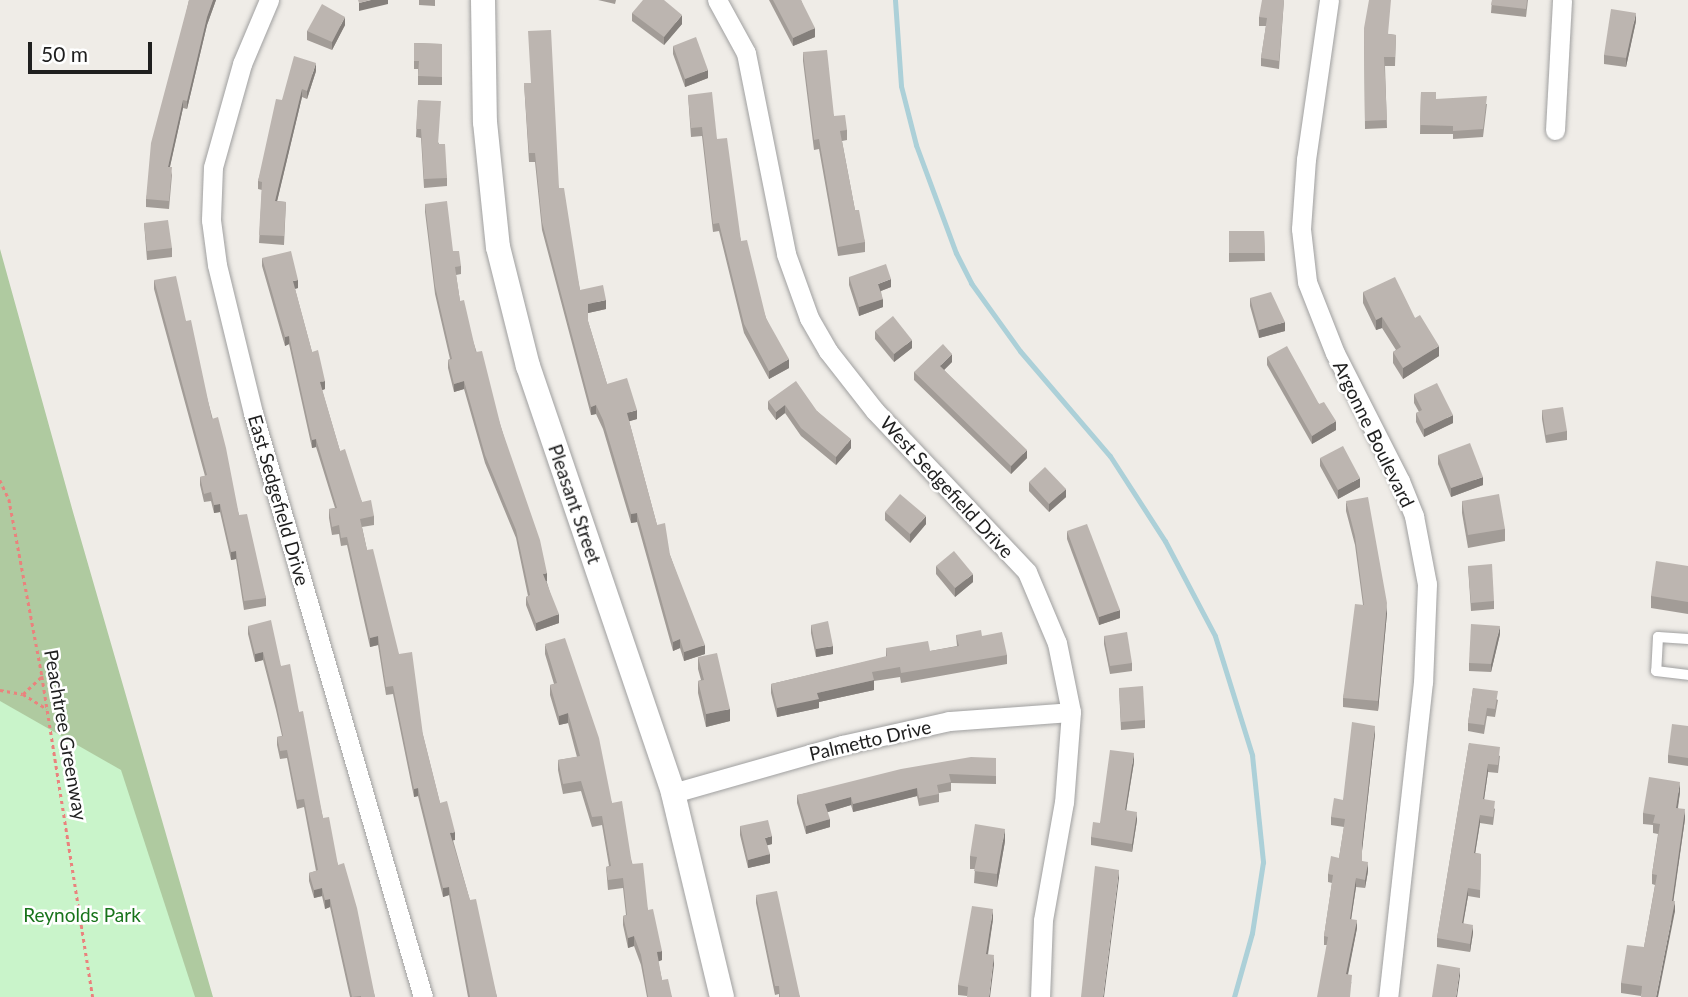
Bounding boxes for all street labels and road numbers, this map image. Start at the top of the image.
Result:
street label: Argonne Boulevard [1329,357,1419,511]
street label: West Sedgefield Drive [875,411,1019,563]
street label: East Sedgefield Drive [244,412,314,588]
street label: Pleasant Street [544,441,606,567]
street label: Peachtree Greenway [40,648,92,822]
street label: Palmetto Drive [807,715,933,765]

